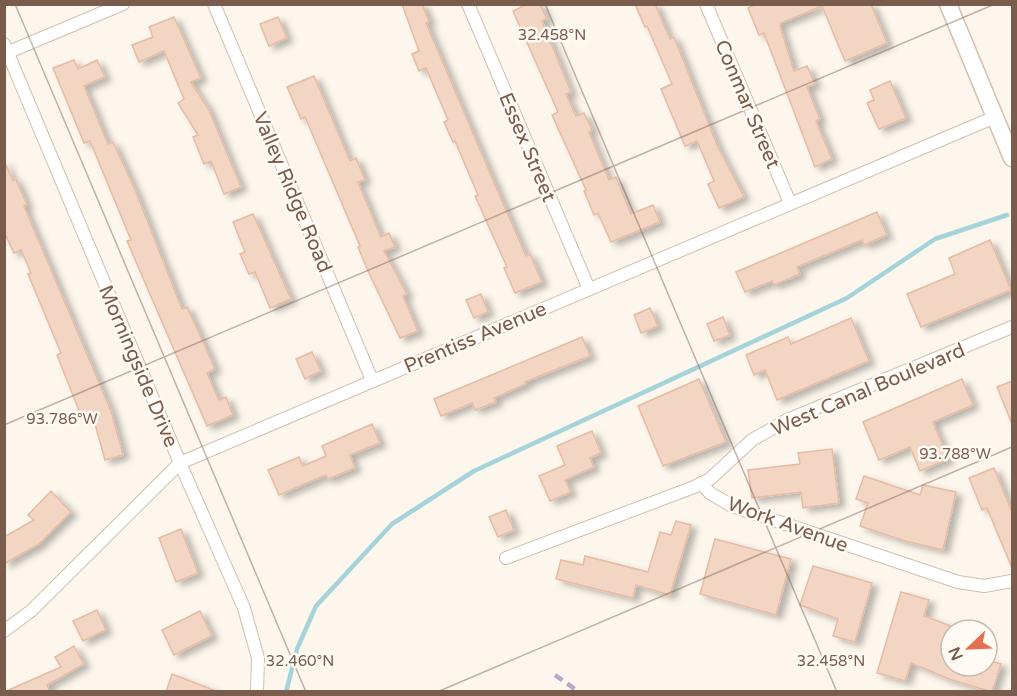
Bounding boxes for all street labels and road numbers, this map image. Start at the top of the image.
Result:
street label: Conmar Street [709,36,785,173]
street label: Essex Street [493,89,561,206]
street label: Valley Ridge Road [247,108,337,276]
street label: Morningside Drive [93,282,183,451]
street label: Prentiss Avenue [401,297,550,379]
street label: West Canal Boulevard [768,338,969,442]
street label: Work Avenue [724,492,851,558]

